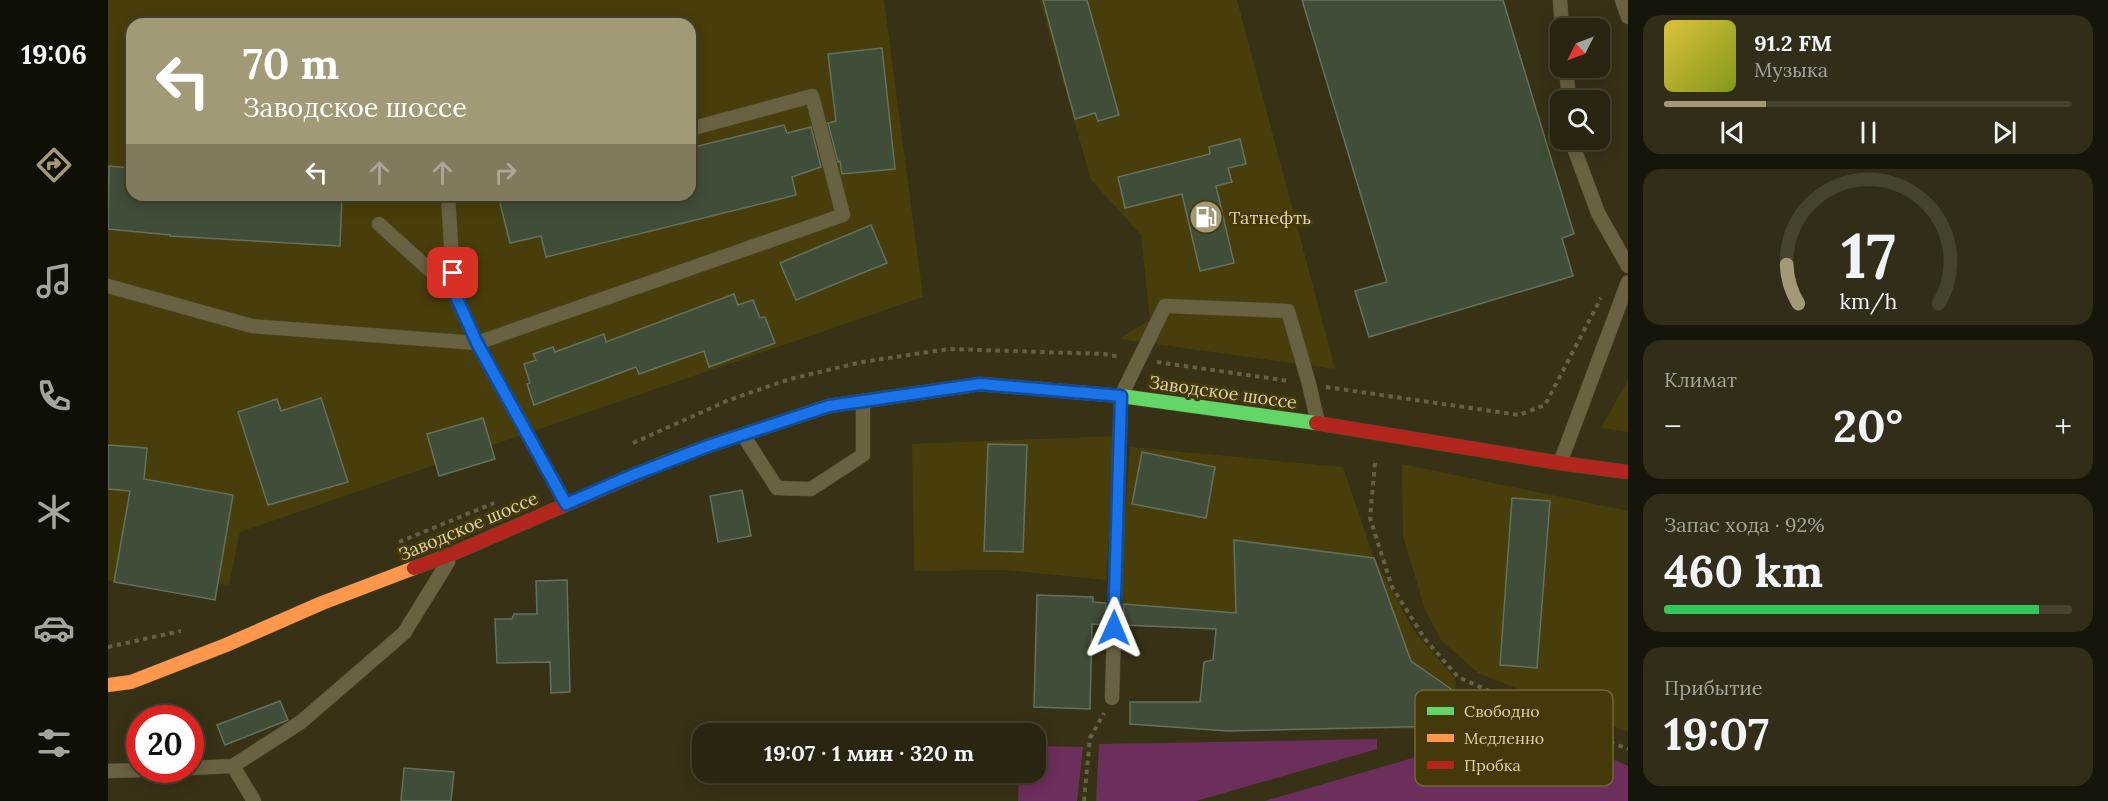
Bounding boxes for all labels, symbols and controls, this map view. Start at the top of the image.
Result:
north arrow [1550,18,1610,78]
map controls [1550,18,1610,150]
text: 91.2 FM [1754,29,1832,57]
text: 19:06 [21,37,87,71]
text: 70 m [243,37,339,91]
icon: left [144,42,222,120]
text: Музыка [1754,57,1828,82]
text: Заводское шоссе [243,90,467,124]
button: search [1550,90,1610,150]
icon: previous [1716,116,1749,149]
icon: pause [1852,116,1885,149]
icon: next [1988,116,2021,149]
icon: directions [33,144,75,186]
icon: left [300,156,333,189]
icon: ahead [363,156,396,189]
icon: ahead [426,156,459,189]
icon: right [489,156,522,189]
fuel station icon: Татнефть [1188,199,1224,235]
place label: Татнефть [1229,206,1311,229]
text: 17 [1841,215,1895,295]
pin [427,247,478,298]
icon: arrive [436,256,469,289]
icon: music [33,260,75,302]
text: km/h [1839,287,1897,315]
text: Климат [1664,367,1737,392]
street label: Заводское шоссе [1148,370,1299,414]
icon: phone [33,375,75,417]
text: 20° [1833,397,1903,454]
text: − [1664,405,1682,447]
text: + [2054,405,2072,447]
street label: Заводское шоссе [395,486,541,566]
icon: climate [33,491,75,533]
text: Запас хода · 92% [1664,512,1825,537]
text: 460 km [1664,542,1823,599]
position arrow [1082,596,1146,660]
icon: car [33,607,75,649]
text: Прибытие [1664,675,1763,700]
legend [1415,690,1613,786]
text: Свободно [1464,701,1540,721]
speed limit sign: 20 [126,705,204,783]
text: 19:07 [1664,705,1769,762]
icon: filters [33,722,75,764]
text: Медленно [1464,728,1544,748]
text: 19:07 · 1 мин · 320 m [764,739,974,767]
text: Пробка [1464,755,1521,775]

